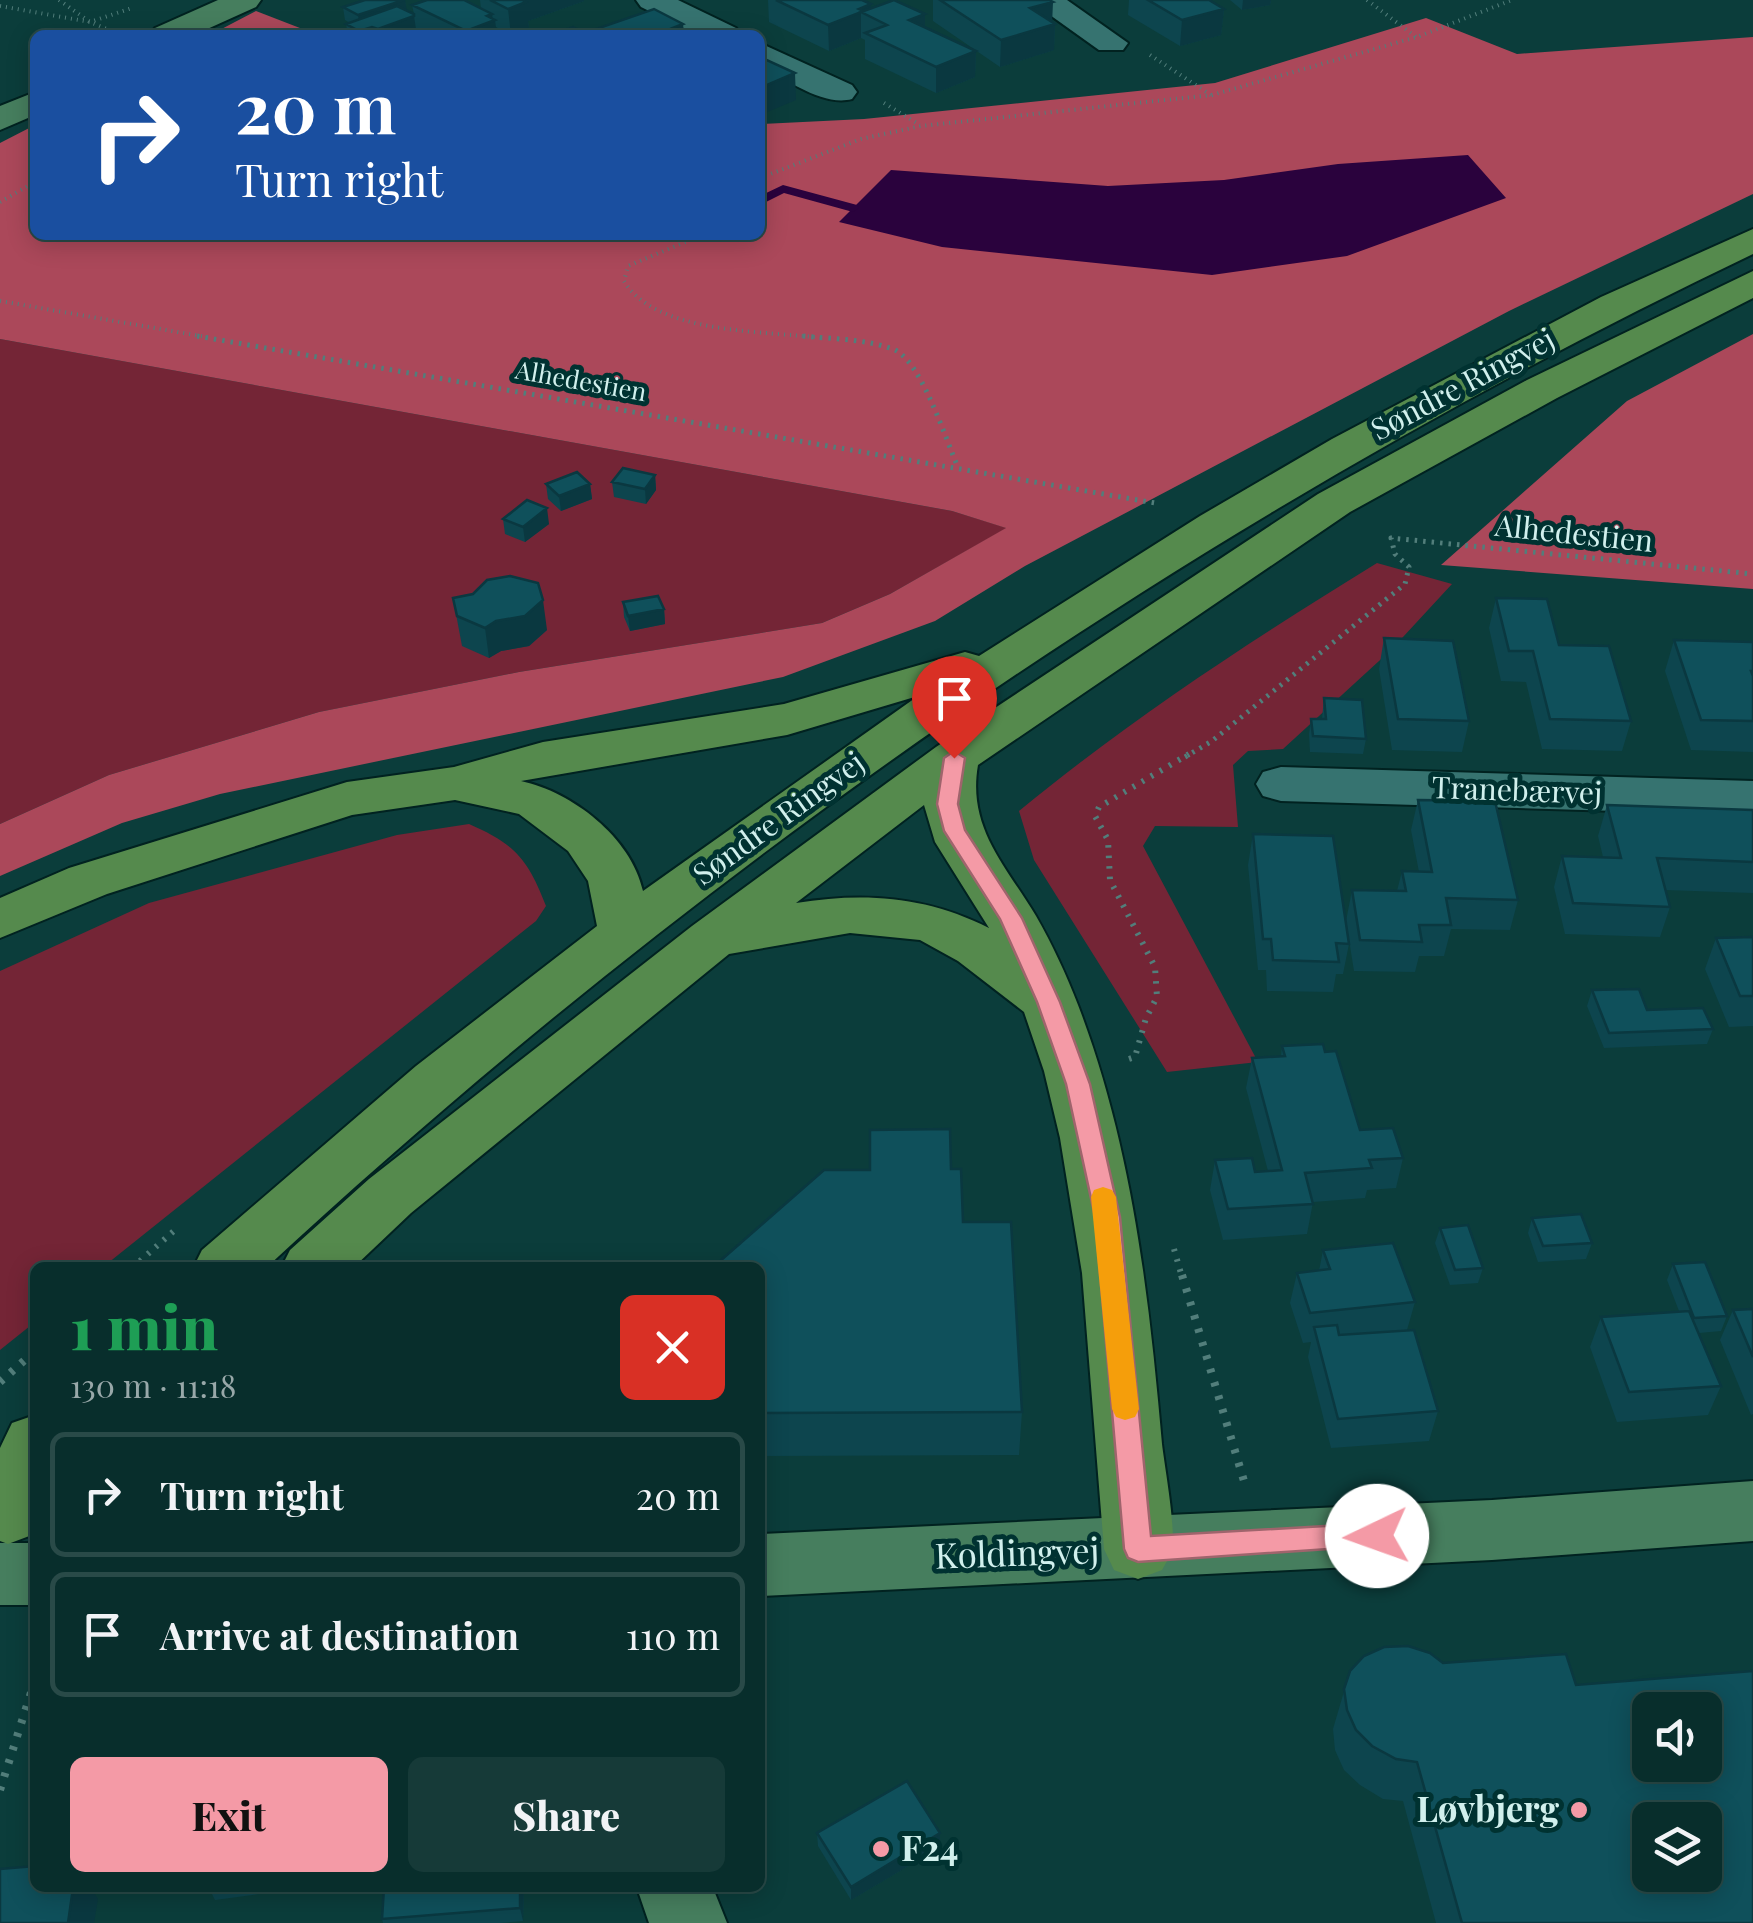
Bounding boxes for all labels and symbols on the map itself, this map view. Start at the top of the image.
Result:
street label: Søndre Ringvej [1363,318,1561,448]
street label: Alhedestien [512,352,649,407]
street label: Alhedestien [1492,504,1655,560]
pin [912,656,997,759]
street label: Søndre Ringvej [684,742,871,893]
street label: Tranebærvej [1431,766,1603,812]
position arrow [1325,1484,1429,1588]
street label: Koldingvej [934,1525,1100,1578]
place label: Løvbjerg [1416,1784,1560,1831]
marker: Løvbjerg [1568,1799,1590,1821]
place label: F24 [901,1823,959,1870]
marker: F24 [870,1838,892,1860]

